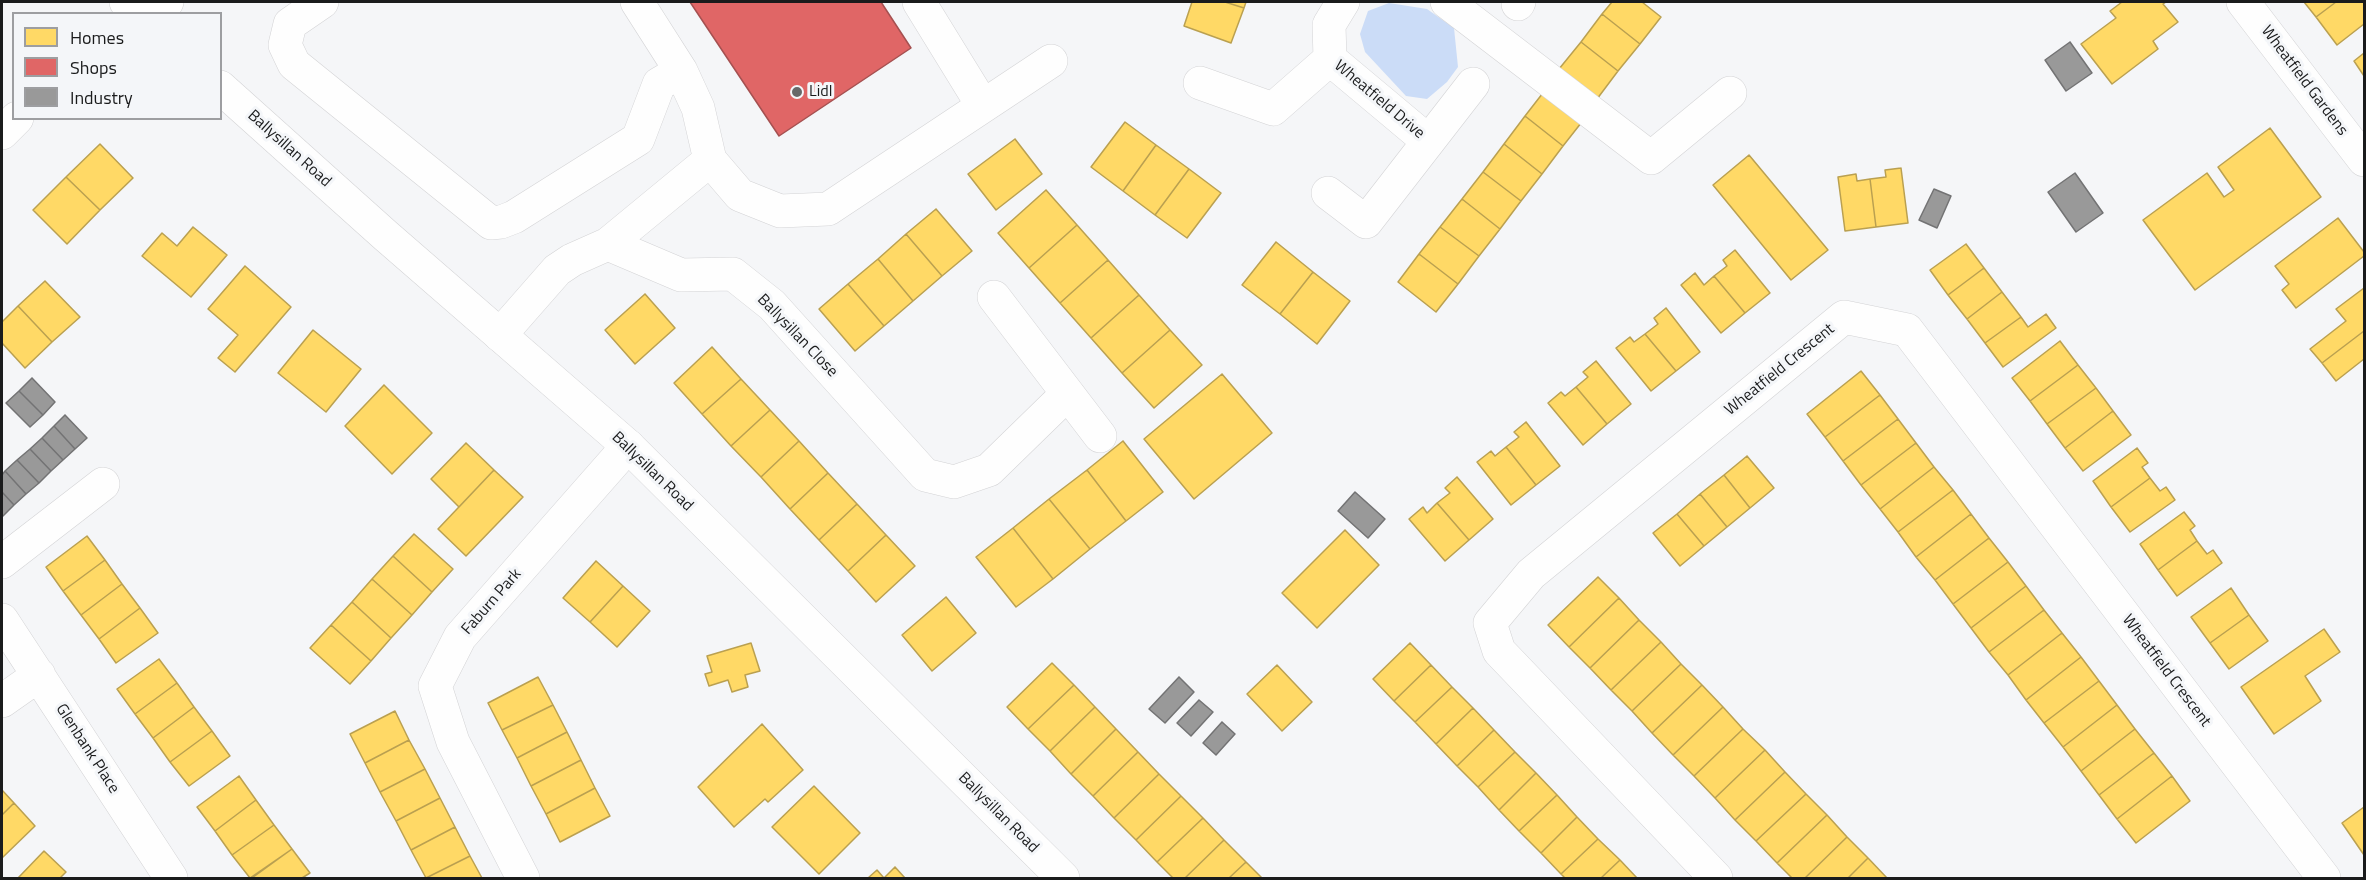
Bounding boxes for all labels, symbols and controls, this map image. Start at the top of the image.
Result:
legend [12,12,222,120]
street label: Wheatfield Gardens [2256,22,2352,140]
text: Homes [70,24,124,51]
text: Shops [70,54,117,81]
street label: Wheatfield Drive [1330,57,1428,143]
place label: Lidl [809,82,832,102]
text: Industry [70,84,133,111]
marker: Lidl [790,85,804,99]
street label: Ballysillan Road [243,106,335,192]
street label: Ballysillan Close [753,291,841,381]
street label: Wheatfield Crescent [1721,320,1839,420]
street label: Ballysillan Road [607,428,697,516]
street label: Faburn Park [458,565,526,639]
street label: Wheatfield Crescent [2118,611,2214,731]
street label: Glenbank Place [51,701,123,797]
street label: Ballysillan Road [954,769,1042,857]

